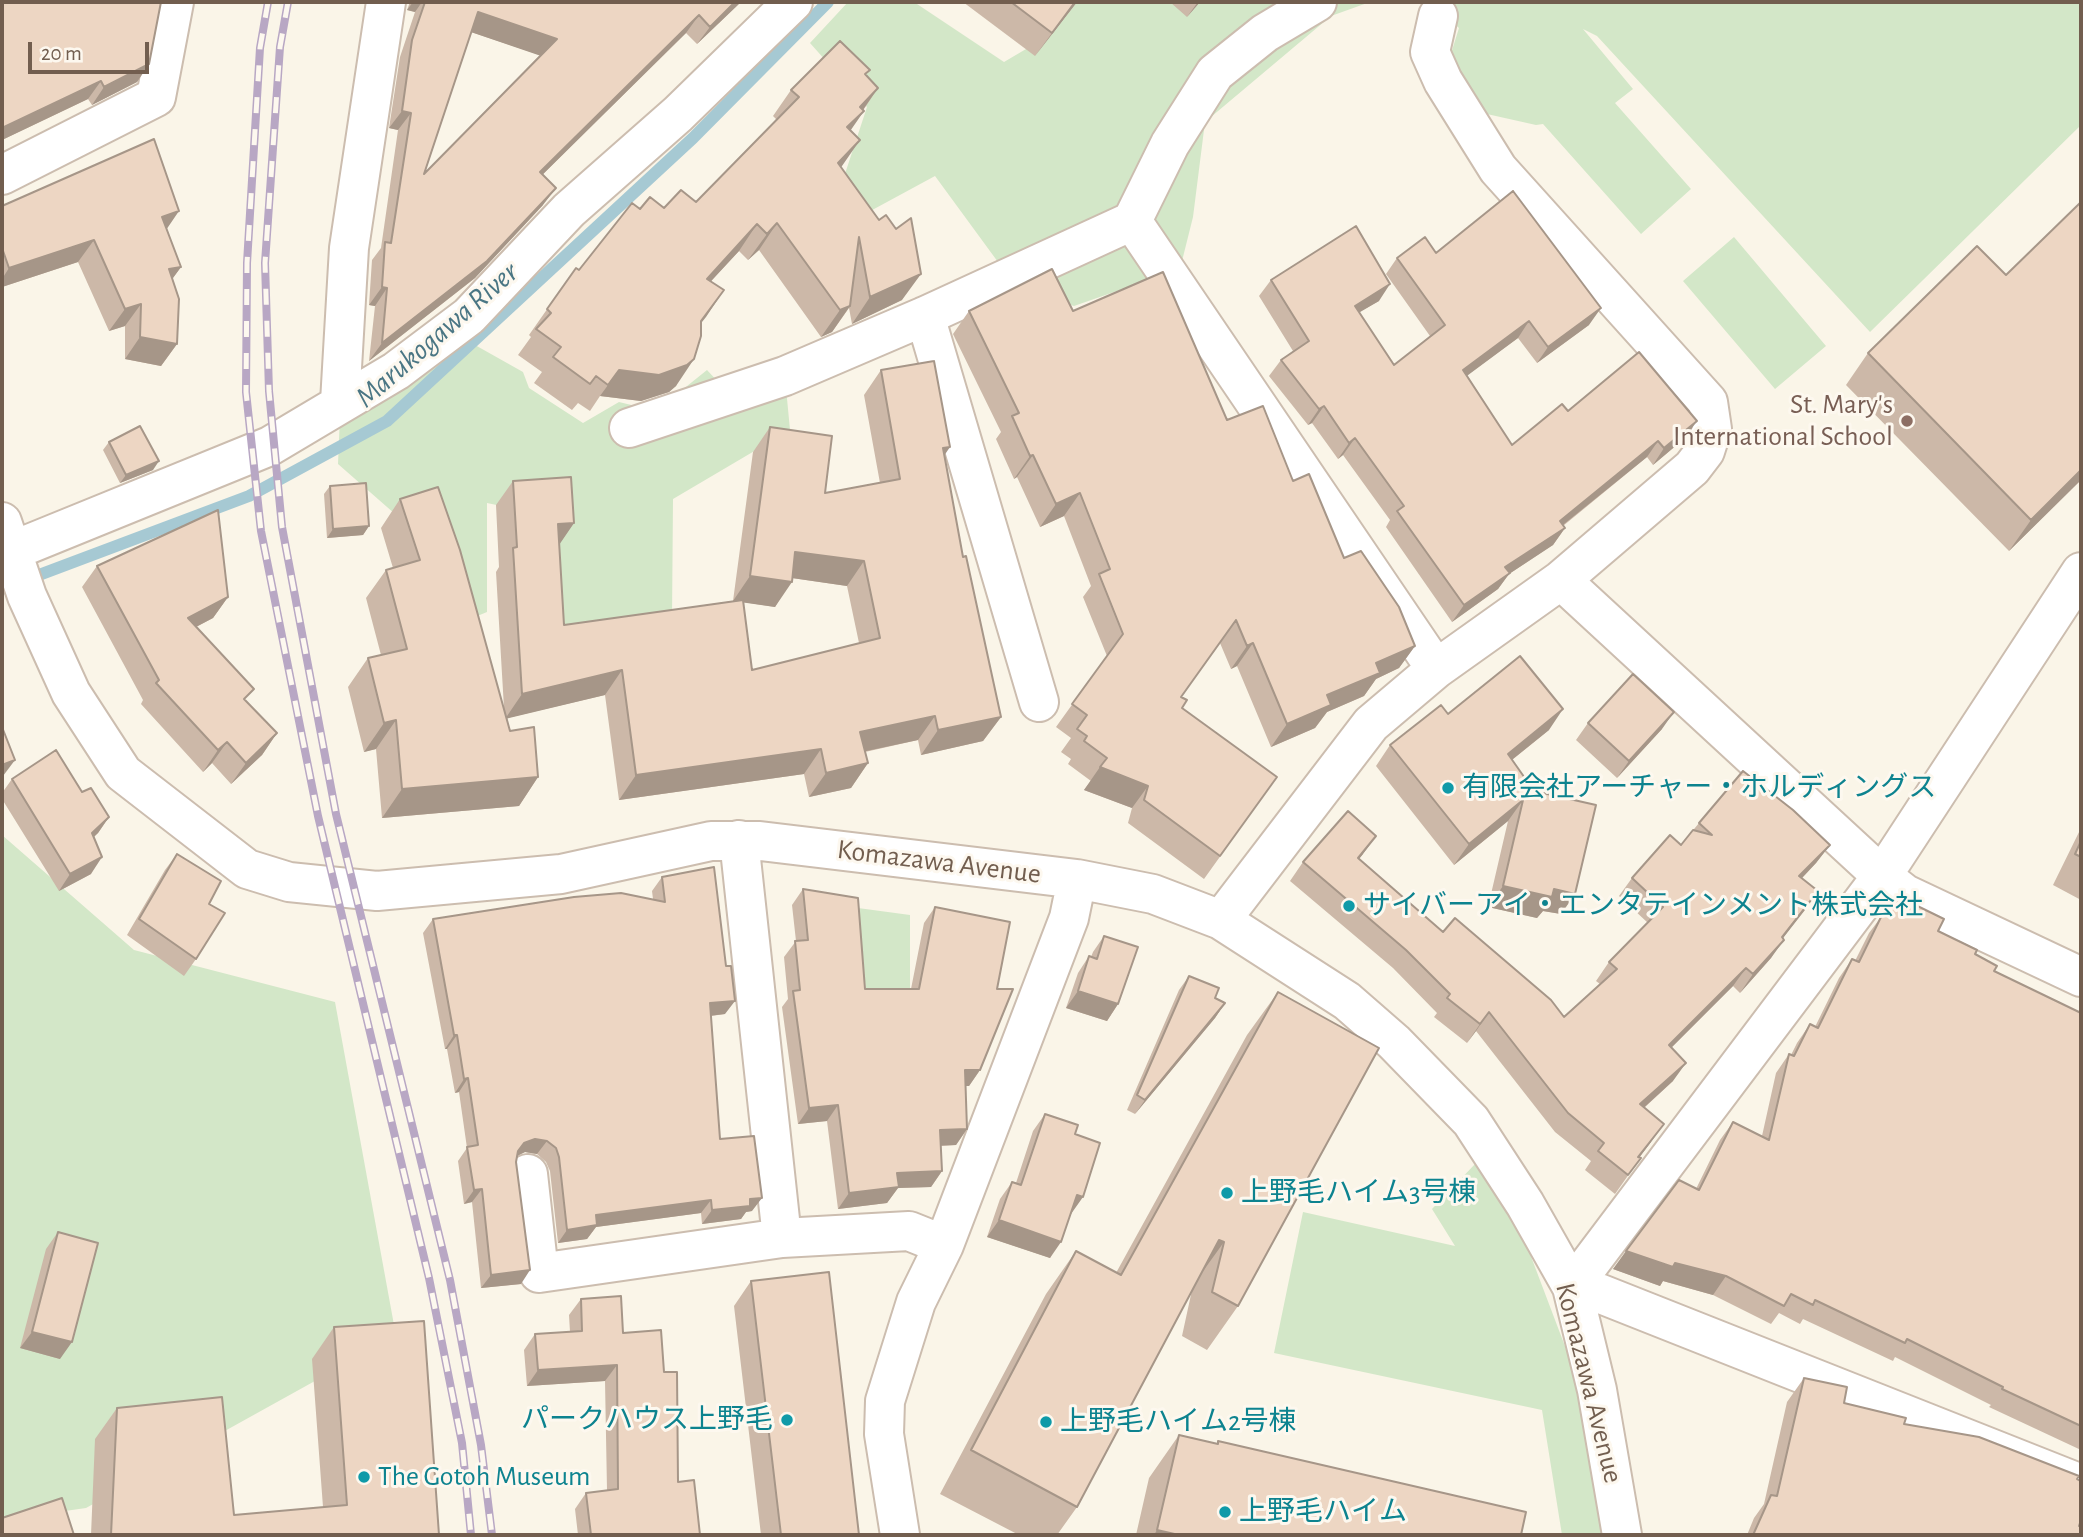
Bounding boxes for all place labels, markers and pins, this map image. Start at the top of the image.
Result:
place label: St. Mary's International School [1673,388,1893,454]
marker: St. Mary's International School [1899,413,1915,429]
place label: 有限会社アーチャー・ホルディングス [1462,771,1936,805]
marker: 有限会社アーチャー・ホルディングス [1440,780,1456,796]
place label: サイバーアイ・エンタテインメント株式会社 [1363,889,1923,923]
marker: サイバーアイ・エンタテインメント株式会社 [1341,898,1357,914]
place label: 上野毛ハイム3号棟 [1241,1176,1477,1210]
marker: 上野毛ハイム3号棟 [1219,1185,1235,1201]
place label: パークハウス上野毛 [521,1403,773,1437]
place label: 上野毛ハイム2号棟 [1060,1405,1297,1439]
marker: パークハウス上野毛 [779,1412,795,1428]
marker: 上野毛ハイム2号棟 [1038,1414,1054,1430]
place label: The Gotoh Museum [378,1460,590,1494]
marker: The Gotoh Museum [356,1469,372,1485]
place label: 上野毛ハイム [1239,1495,1407,1529]
marker: 上野毛ハイム [1217,1504,1233,1520]

